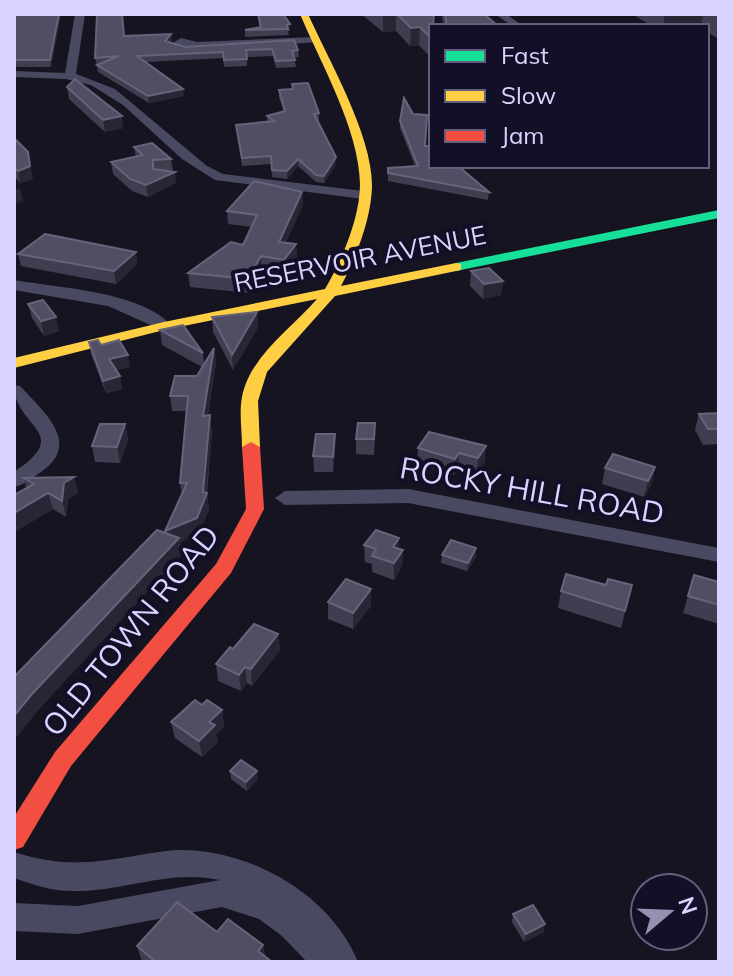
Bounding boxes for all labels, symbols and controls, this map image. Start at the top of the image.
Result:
legend [429,24,709,168]
text: Fast [501,40,549,70]
text: Slow [501,80,556,110]
text: Jam [501,120,544,150]
street label: RESERVOIR AVENUE [231,218,489,299]
street label: ROCKY HILL ROAD [397,448,667,532]
street label: OLD TOWN ROAD [33,517,227,744]
north arrow [629,872,709,952]
text: N [672,893,704,918]

